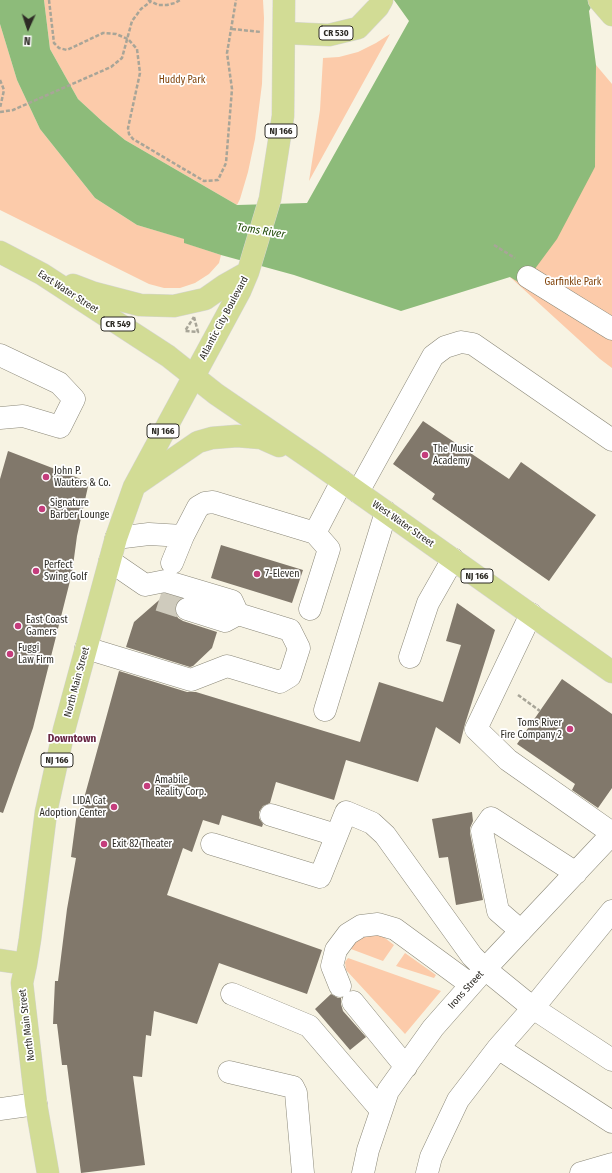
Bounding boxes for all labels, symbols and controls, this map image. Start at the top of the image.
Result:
north arrow [8,8,48,48]
road number: CR 530 [319,26,353,40]
text: N [24,34,31,47]
park label: Huddy Park [159,74,205,86]
road number: NJ 166 [265,124,297,138]
water label: Toms River [236,221,286,241]
street label: East Water Street [35,268,101,316]
street label: Atlantic City Boulevard [197,274,251,362]
park label: Garfinkle Park [545,276,601,288]
road number: CR 549 [101,317,135,331]
road number: NJ 166 [147,424,179,438]
place label: The Music Academy [433,443,474,466]
marker: The Music Academy [420,450,430,460]
place label: John P. Wauters & Co. [54,465,111,488]
marker: John P. Wauters & Co. [41,472,51,482]
place label: Signature Barber Lounge [50,497,109,520]
street label: West Water Street [370,498,436,550]
marker: Signature Barber Lounge [37,504,47,514]
place label: Perfect Swing Golf [44,559,87,582]
marker: Perfect Swing Golf [31,566,41,576]
place label: 7-Eleven [265,568,299,580]
marker: 7-Eleven [252,569,262,579]
road number: NJ 166 [461,569,493,583]
place label: East Coast Gamers [26,614,68,638]
marker: East Coast Gamers [13,621,23,631]
place label: Fuggi Law Firm [18,642,54,666]
street label: North Main Street [62,645,92,719]
marker: Fuggi Law Firm [5,649,15,659]
place label: Toms River Fire Company 2 [501,717,562,740]
marker: Toms River Fire Company 2 [565,724,575,734]
district label: Downtown [48,732,96,746]
road number: NJ 166 [41,753,73,767]
place label: Amabile Reality Corp. [155,774,206,798]
marker: Amabile Reality Corp. [142,781,152,791]
place label: LIDA Cat Adoption Center [39,795,106,818]
marker: LIDA Cat Adoption Center [109,802,119,812]
place label: Exit 82 Theater [112,838,172,850]
marker: Exit 82 Theater [99,839,109,849]
street label: Irons Street [446,968,486,1012]
street label: North Main Street [17,988,37,1062]

